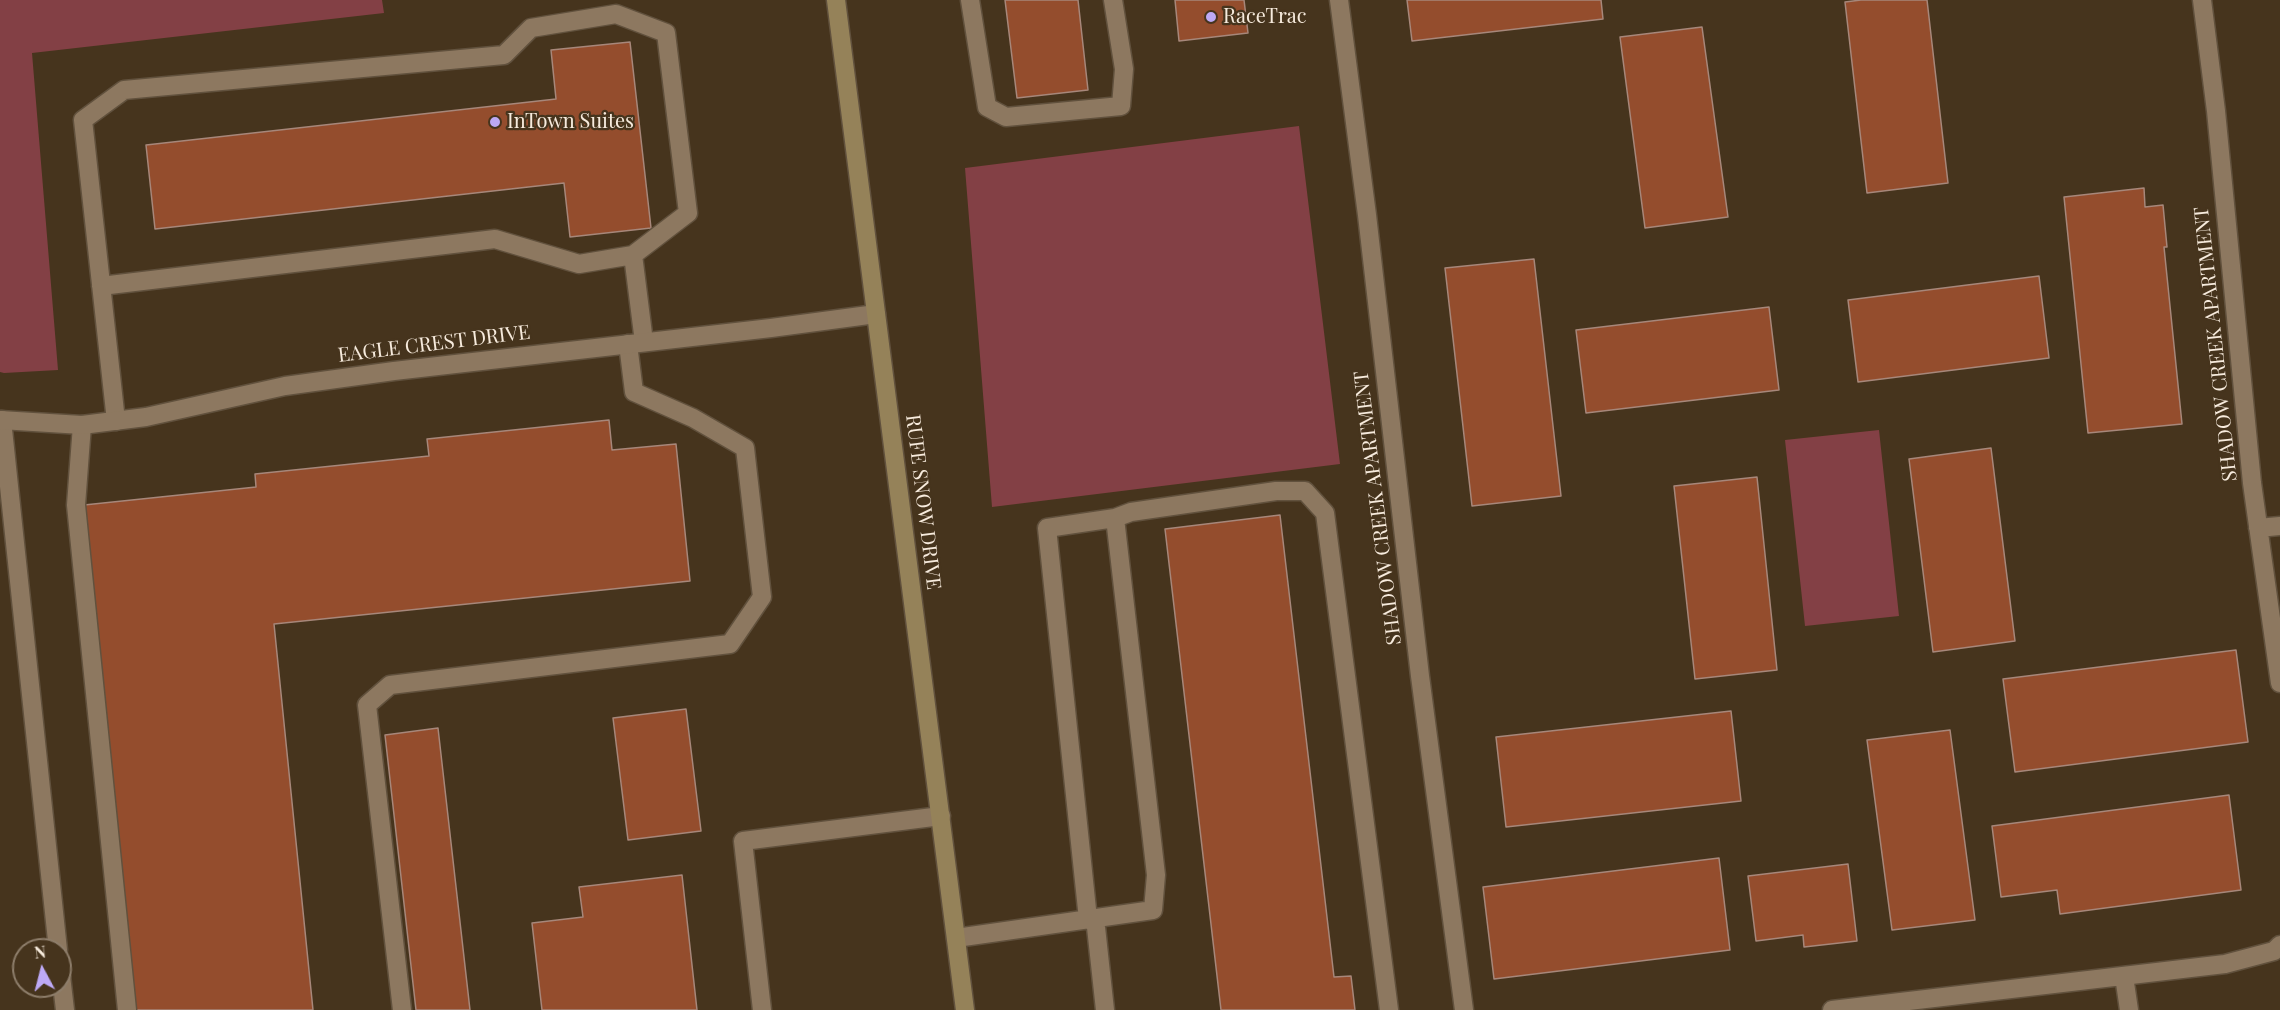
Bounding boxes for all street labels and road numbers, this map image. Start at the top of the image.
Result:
street label: SHADOW CREEK APARTMENT [2190,205,2242,483]
street label: EAGLE CREST DRIVE [337,320,531,368]
street label: SHADOW CREEK APARTMENT [1349,370,1407,646]
street label: RUFE SNOW DRIVE [900,413,946,591]

